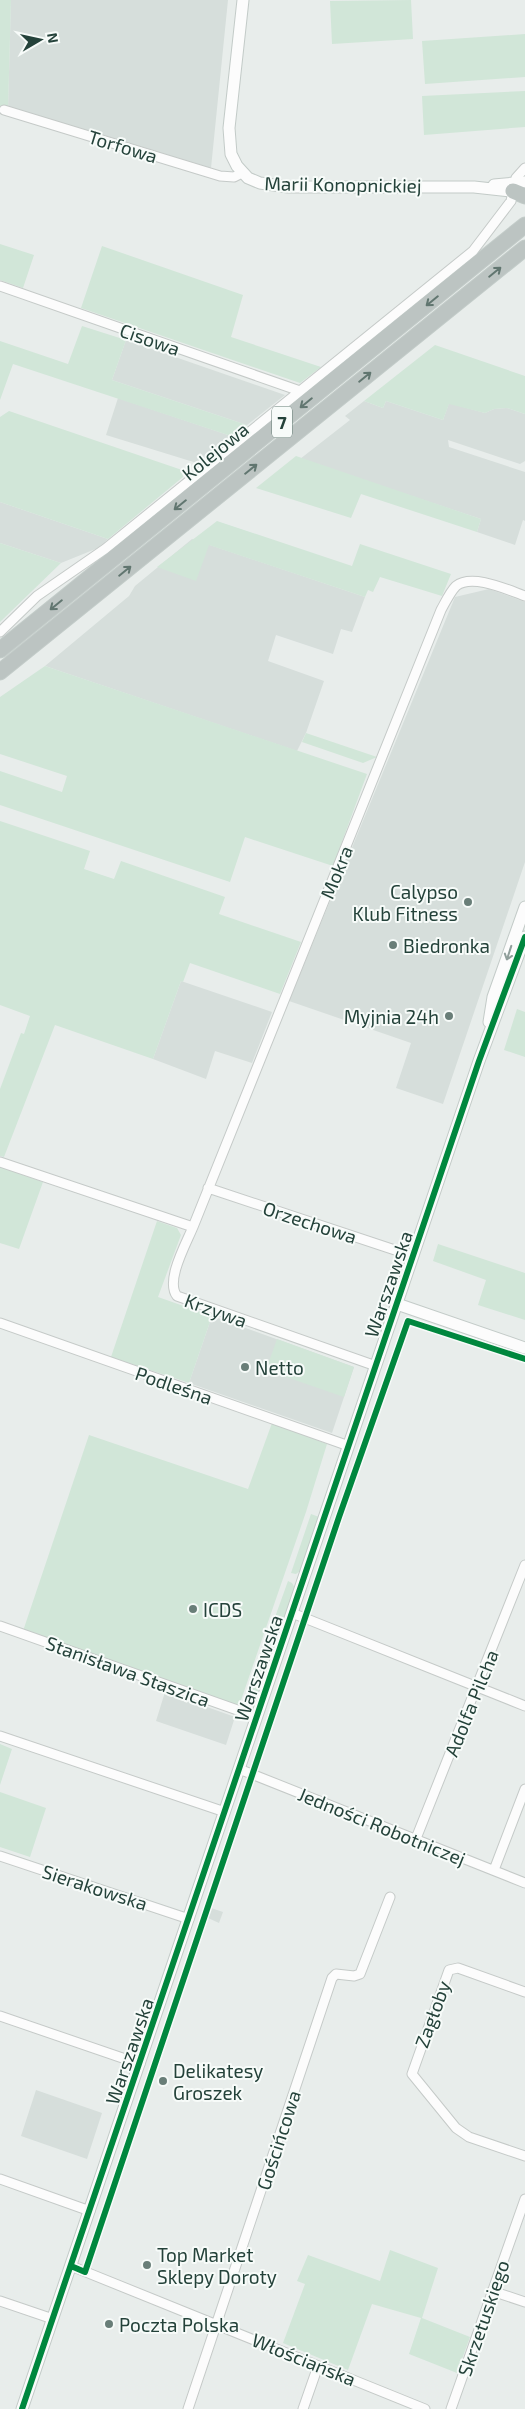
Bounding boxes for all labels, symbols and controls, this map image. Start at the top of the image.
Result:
north arrow [15,15,65,65]
text: N [44,32,63,44]
street label: Torfowa [86,125,160,167]
street label: Marii Konopnickiej [264,171,422,197]
one-way arrow [488,266,501,277]
one-way arrow [426,295,439,306]
street label: Cisowa [117,318,183,360]
one-way arrow [358,372,371,383]
one-way arrow [300,397,313,408]
road number: 7 [272,407,292,438]
street label: Kolejowa [177,417,253,485]
one-way arrow [244,463,257,474]
one-way arrow [174,500,187,511]
one-way arrow [118,566,131,577]
one-way arrow [50,600,63,611]
street label: Mokra [315,842,357,902]
place label: Calypso Klub Fitness [352,880,458,925]
marker: Calypso Klub Fitness [462,896,474,908]
place label: Biedronka [403,934,490,957]
marker: Biedronka [387,939,399,951]
one-way arrow [504,945,513,960]
place label: Myjnia 24h [344,1005,439,1028]
marker: Myjnia 24h [443,1010,455,1022]
street label: Orzechowa [260,1196,360,1248]
street label: Warszawska [359,1228,417,1340]
street label: Krzywa [182,1288,250,1332]
place label: Netto [255,1356,304,1379]
street label: Podleśna [133,1361,215,1409]
marker: Netto [239,1361,251,1373]
place label: ICDS [203,1598,242,1621]
marker: ICDS [187,1603,199,1615]
street label: Warszawska [229,1612,287,1724]
street label: Stanisława Staszica [43,1631,213,1711]
street label: Adolfa Pilcha [439,1646,503,1760]
street label: Jedności Robotniczej [295,1782,469,1870]
street label: Sierakowska [40,1859,150,1915]
street label: Zagłoby [409,1977,455,2051]
street label: Warszawska [100,1995,158,2107]
place label: Delikatesy Groszek [173,2059,263,2104]
marker: Delikatesy Groszek [157,2075,169,2087]
street label: Gościńcowa [251,2087,305,2193]
place label: Top Market Sklepy Doroty [157,2243,277,2288]
street label: Skrzetuskiego [452,2257,514,2379]
marker: Top Market Sklepy Doroty [141,2259,153,2271]
place label: Poczta Polska [119,2313,239,2336]
marker: Poczta Polska [103,2318,115,2330]
street label: Włościańska [249,2328,359,2390]

